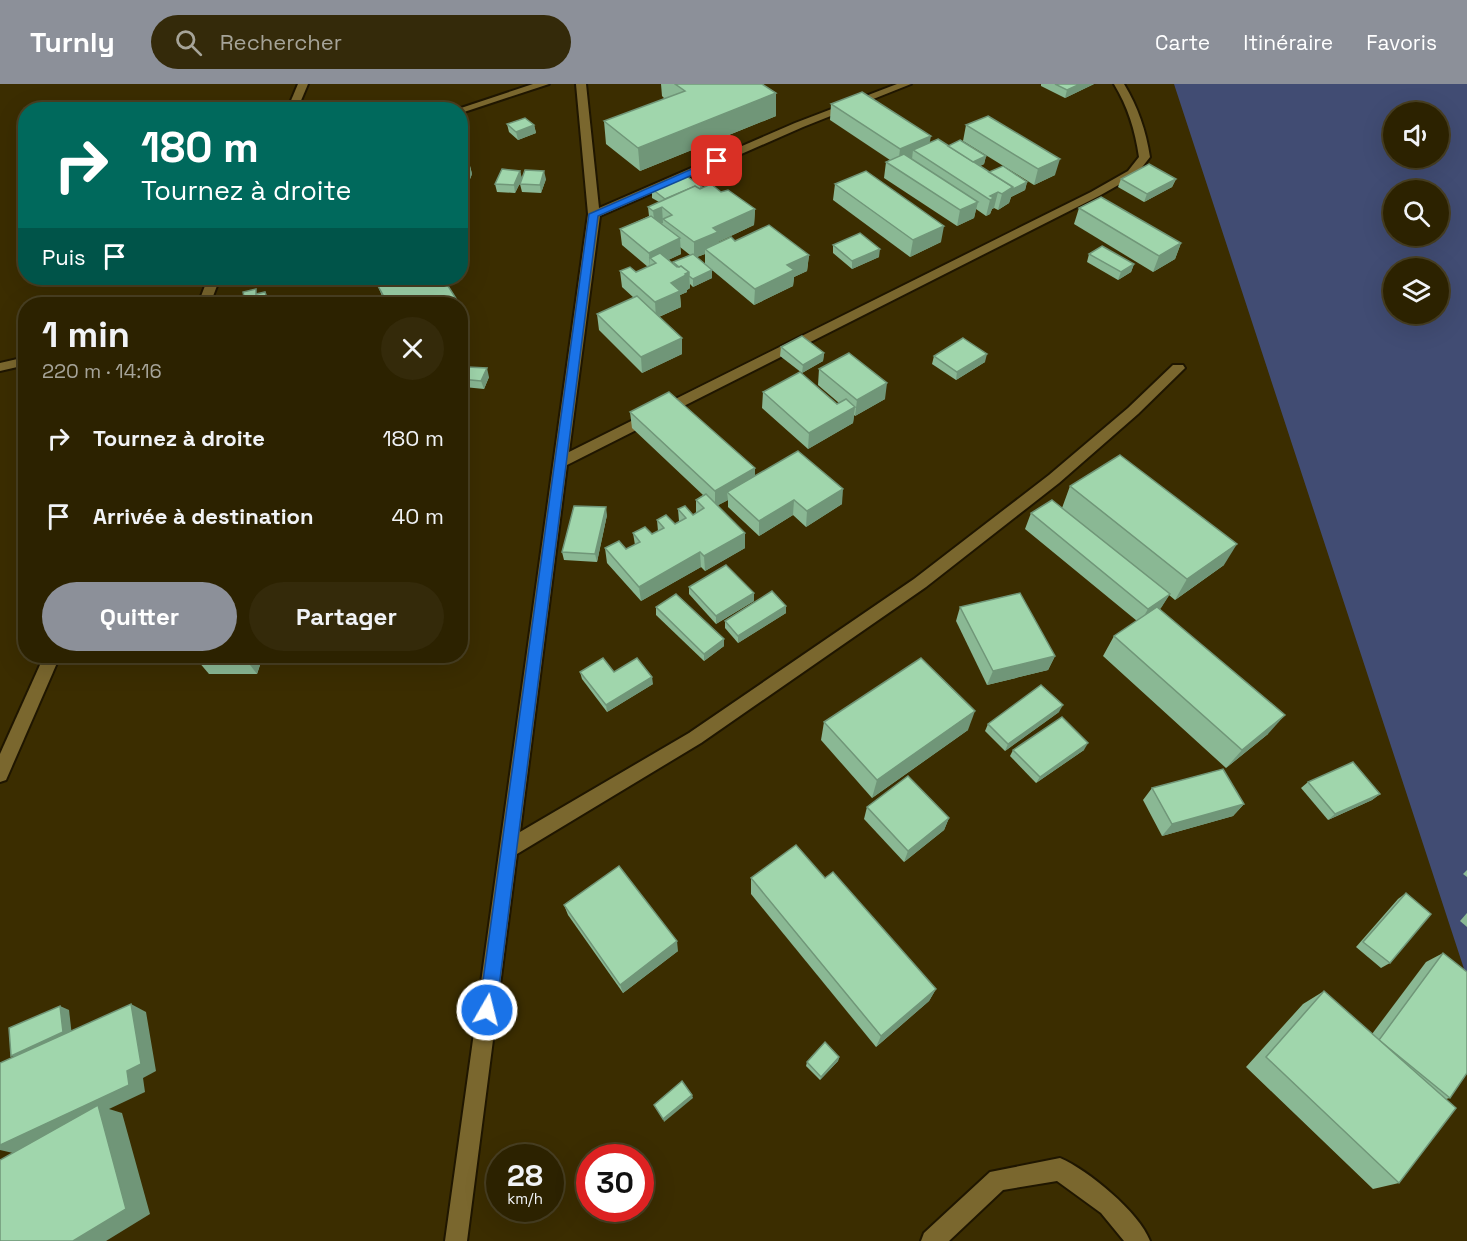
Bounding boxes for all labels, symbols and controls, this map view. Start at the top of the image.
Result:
search box [151,15,571,69]
text: Turnly [30,24,115,60]
icon: search [172,26,205,59]
text: Rechercher [220,28,342,56]
text: Carte [1155,29,1210,56]
text: Itinéraire [1243,29,1333,56]
text: Favoris [1366,29,1437,56]
map controls [1383,102,1449,324]
button: sound [1383,102,1449,168]
text: 180 m [141,121,259,174]
icon: right [42,126,120,204]
pin [691,135,742,186]
icon: arrive [700,144,733,177]
text: Tournez à droite [141,173,351,208]
button: search [1383,180,1449,246]
icon: arrive [98,240,131,273]
text: Puis [42,243,86,271]
button: layers [1383,258,1449,324]
text: 1 min [42,312,130,358]
button: close [381,317,444,380]
text: 220 m · 14:16 [42,358,162,384]
icon: right [42,422,75,455]
text: Tournez à droite [93,424,265,452]
text: 180 m [382,424,444,452]
icon: arrive [42,500,75,533]
text: Arrivée à destination [93,502,314,530]
text: 40 m [392,502,444,530]
button: Quitter [42,582,237,651]
button: Partager [249,582,444,651]
position arrow [455,978,519,1042]
speed limit sign: 30 [576,1144,654,1222]
text: 28 [507,1156,543,1195]
text: km/h [507,1189,543,1208]

